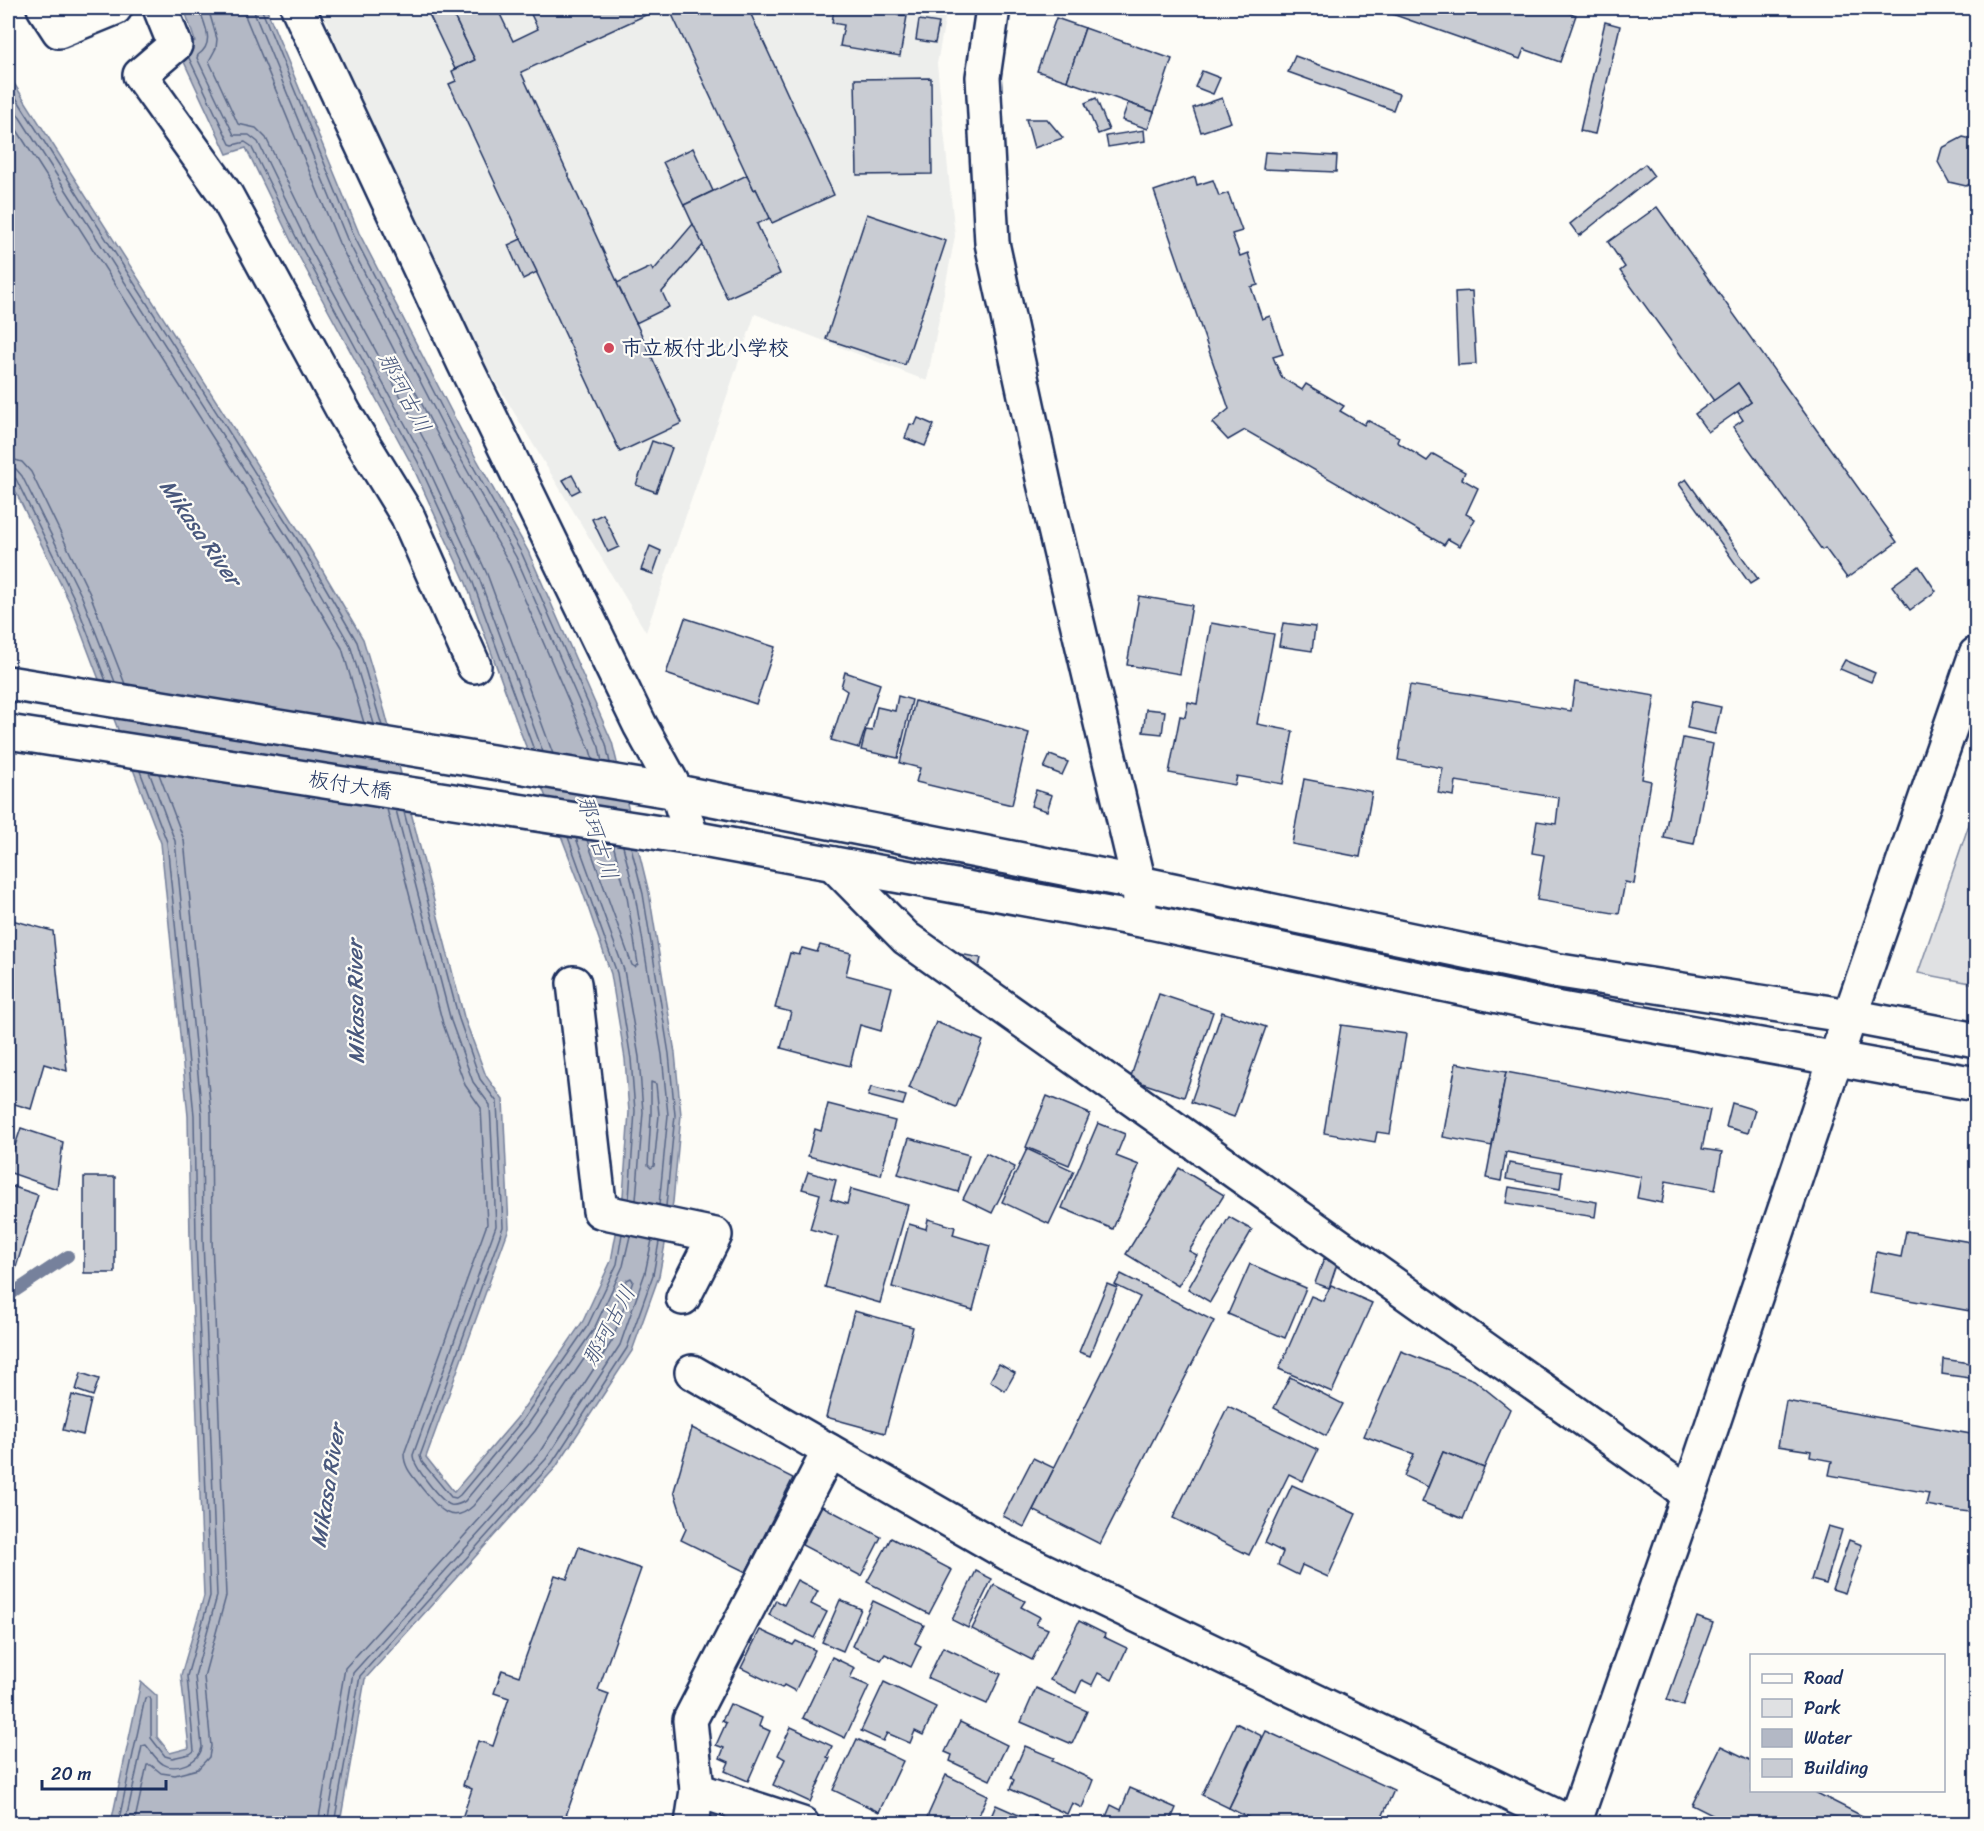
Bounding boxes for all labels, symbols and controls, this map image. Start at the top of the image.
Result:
place label: 市立板付北小学校 [621,329,789,367]
marker: 市立板付北小学校 [602,341,616,355]
water label: 那珂古川 [367,344,442,440]
water label: Mikasa River [149,470,254,597]
street label: 板付大橋 [306,760,394,810]
water label: 那珂古川 [565,789,630,885]
water label: Mikasa River [335,936,376,1064]
water label: 那珂古川 [571,1278,646,1374]
water label: Mikasa River [299,1418,357,1550]
legend [1750,1654,1945,1792]
text: Road [1804,1662,1844,1694]
text: Park [1804,1692,1841,1724]
text: Water [1804,1722,1853,1754]
text: Building [1804,1752,1868,1784]
scale bar [42,1753,166,1791]
text: 20 m [51,1758,91,1790]

